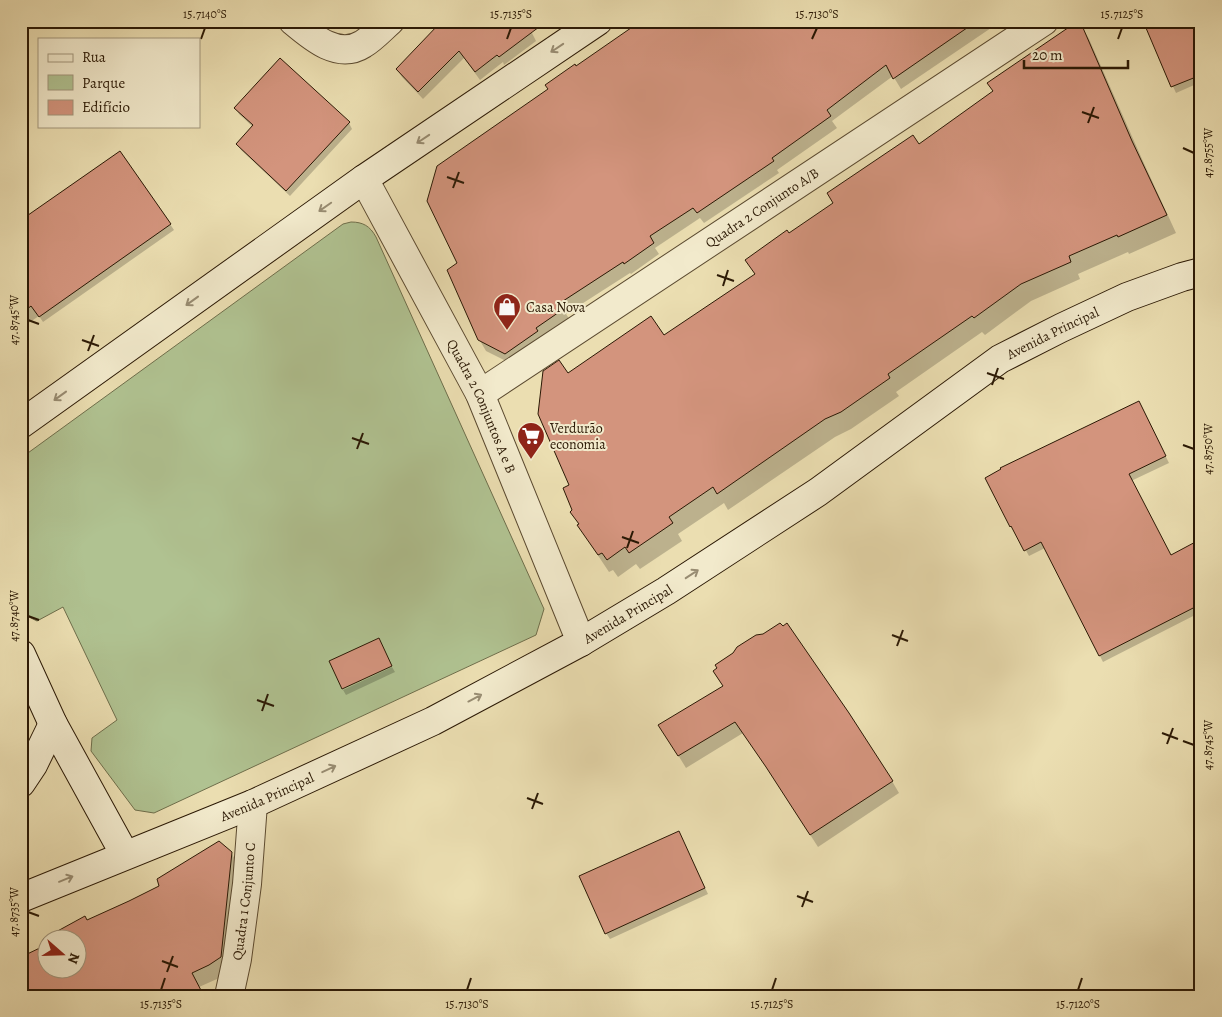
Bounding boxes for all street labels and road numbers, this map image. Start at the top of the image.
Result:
street label: Quadra 2 Conjunto A/B [701,163,823,252]
street label: Avenida Principal [1002,302,1102,364]
street label: Quadra 2 Conjuntos A e B [443,336,521,476]
street label: Avenida Principal [579,580,677,648]
street label: Avenida Principal [216,768,317,826]
street label: Quadra 1 Conjunto C [227,841,260,961]

